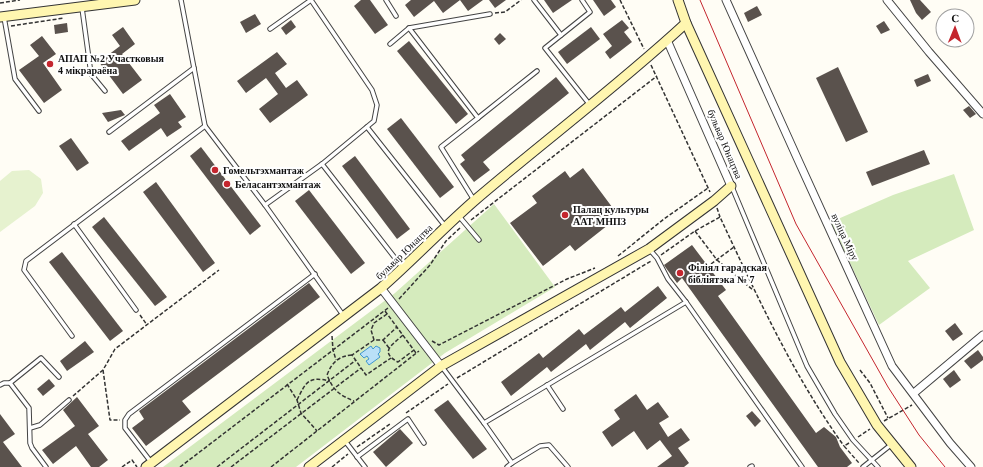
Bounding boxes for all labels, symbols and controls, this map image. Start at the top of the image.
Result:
north arrow [935,8,975,48]
text: С [951,12,959,24]
place label: АПАП №2 Участковыя 4 мікрараёна [58,53,164,76]
marker: АПАП №2 Участковыя 4 мікрараёна [45,59,55,69]
street label: бульвар Юнацтва [705,108,745,181]
marker: Гомельтэхмантаж [210,165,220,175]
place label: Гомельтэхмантаж [223,165,305,176]
marker: Беласантэхмантаж [222,179,232,189]
place label: Беласантэхмантаж [235,179,322,190]
place label: Палац культуры ААТ МНПЗ [573,204,649,227]
marker: Палац культуры ААТ МНПЗ [560,210,570,220]
street label: вуліца Міру [829,212,861,262]
street label: бульвар Юнацтва [374,222,435,282]
place label: Філіял гарадская бібліятэка № 7 [688,262,767,285]
marker: Філіял гарадская бібліятэка № 7 [675,268,685,278]

